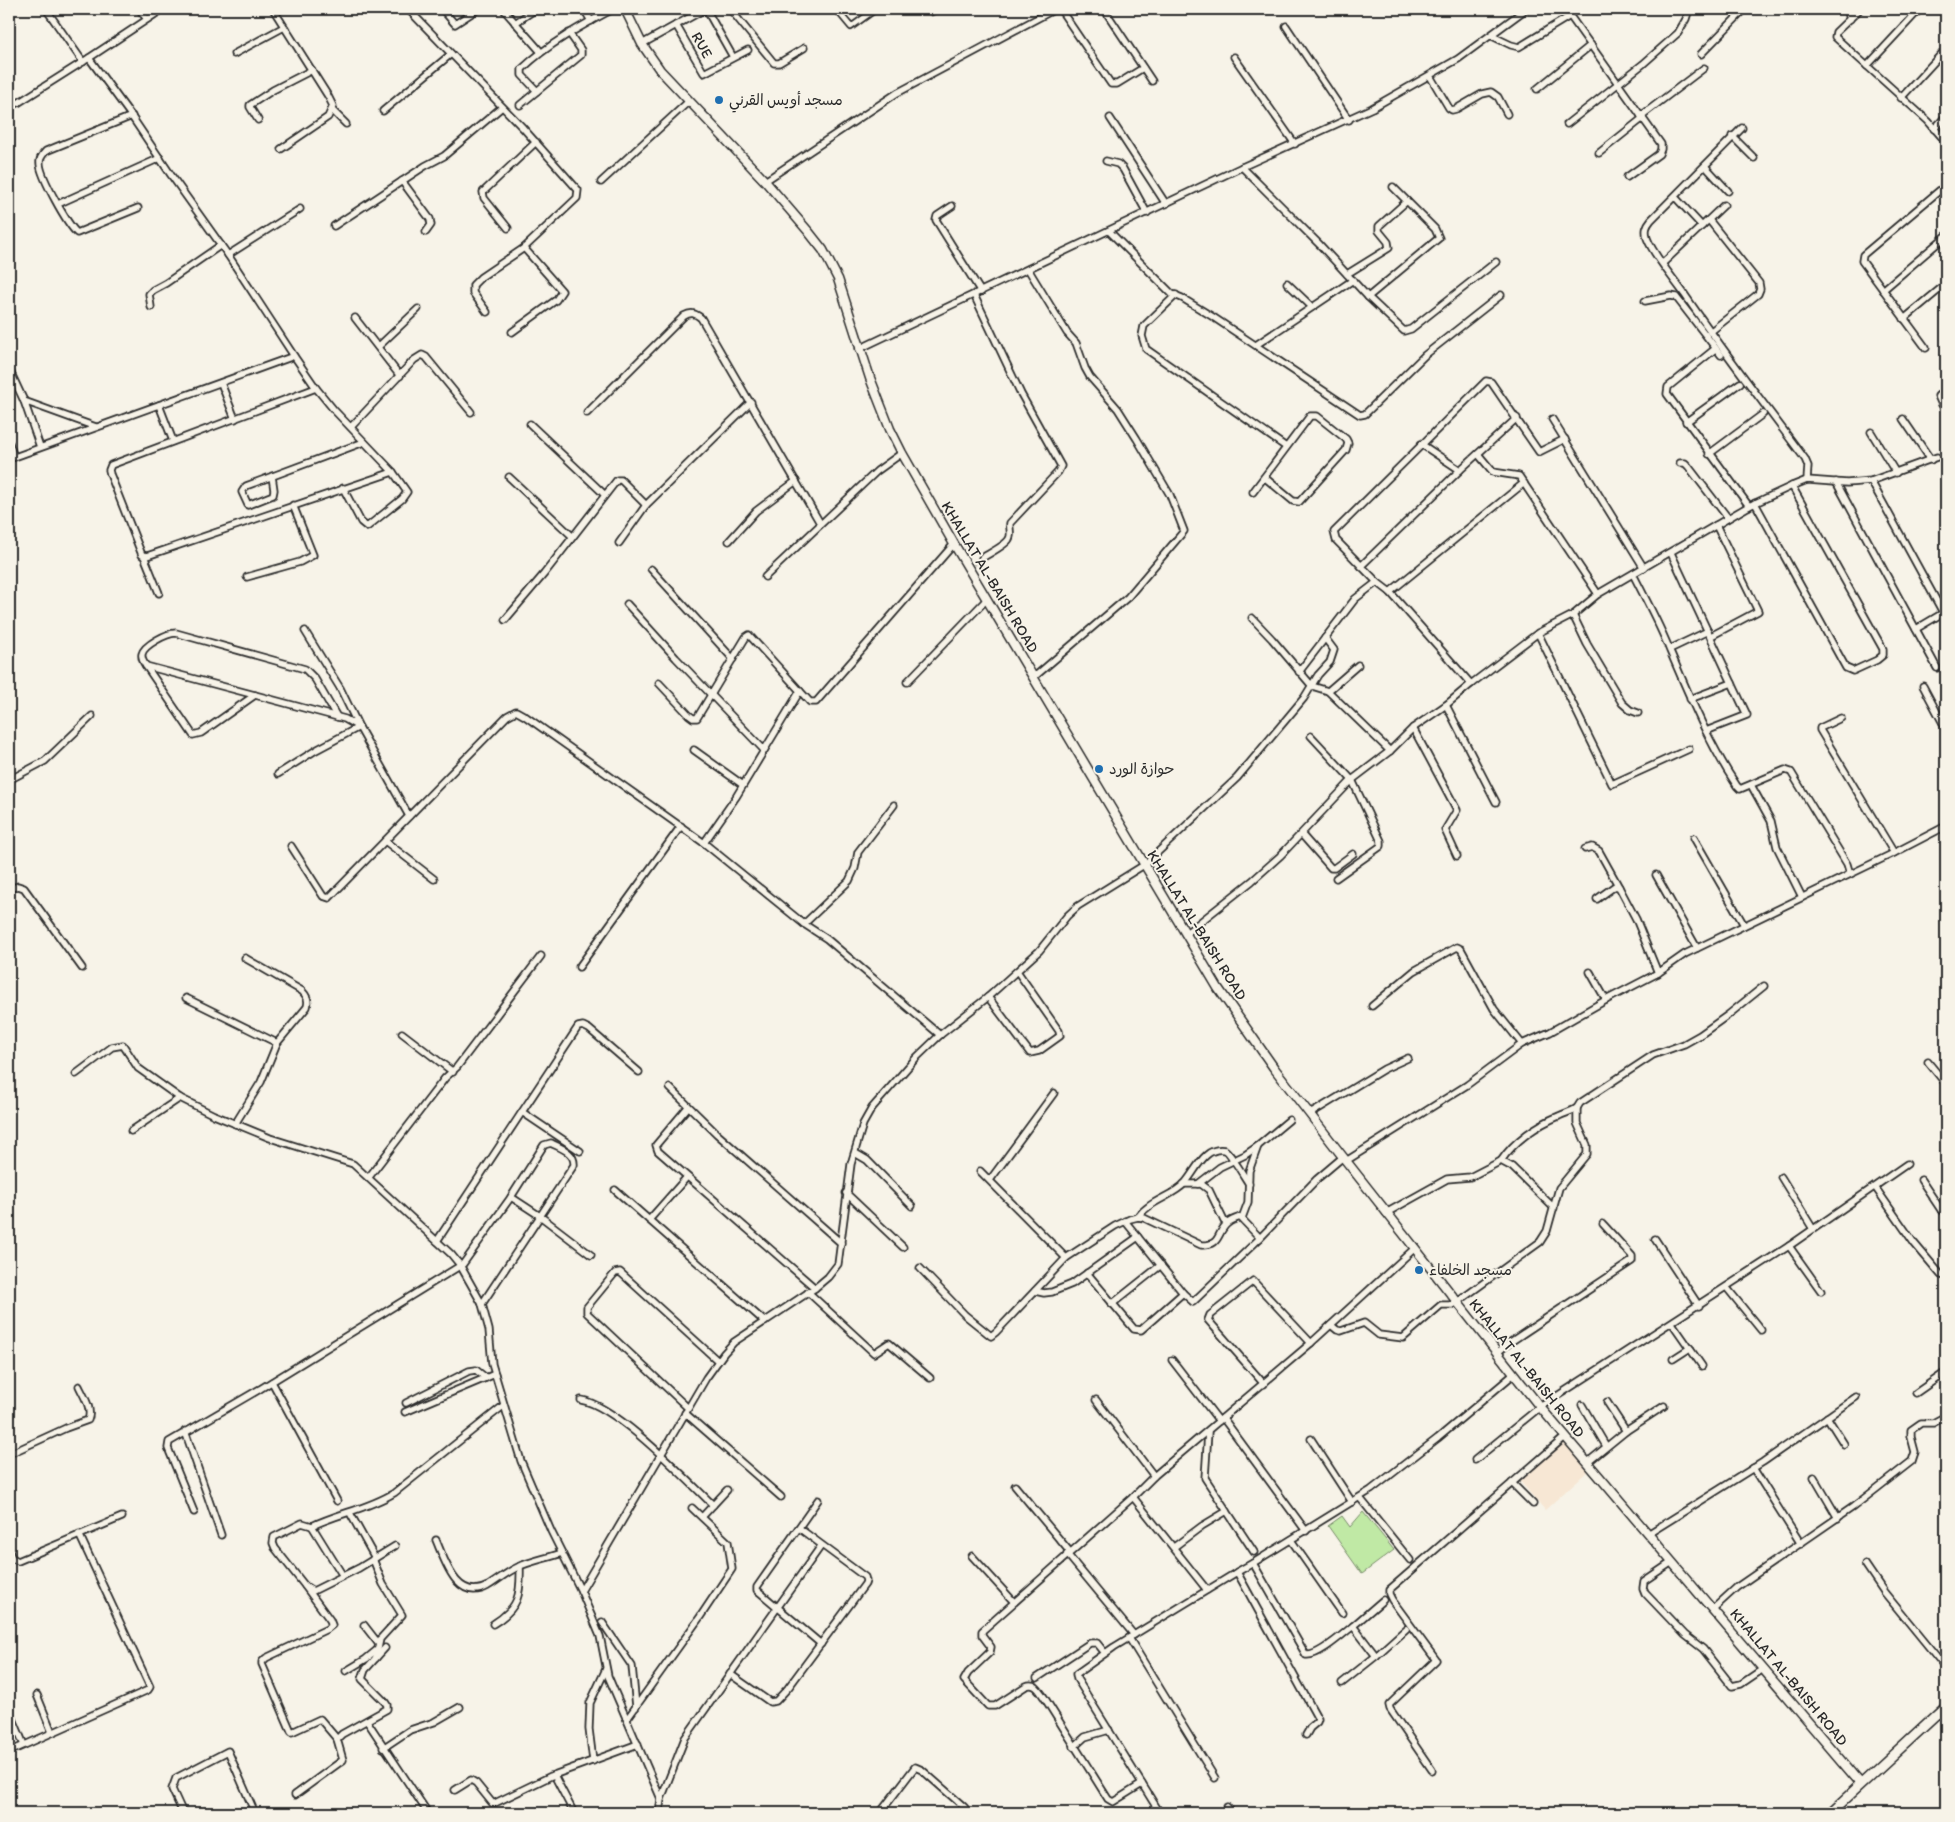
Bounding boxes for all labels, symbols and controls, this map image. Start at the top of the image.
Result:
street label: RUE [687,29,717,61]
place label: مسجد أويس القرني [729,91,843,113]
marker: مسجد أويس القرني [713,94,725,106]
street label: KHALLAT AL-BAISH ROAD [938,498,1042,656]
place label: حوازة الورد [1109,760,1174,778]
marker: حوازة الورد [1093,763,1105,775]
street label: KHALLAT AL-BAISH ROAD [1143,847,1251,1003]
place label: مسجد الخلفاء [1429,1261,1512,1279]
marker: مسجد الخلفاء [1413,1264,1425,1276]
street label: KHALLAT AL-BAISH ROAD [1465,1295,1589,1441]
street label: KHALLAT AL-BAISH ROAD [1726,1605,1852,1749]

